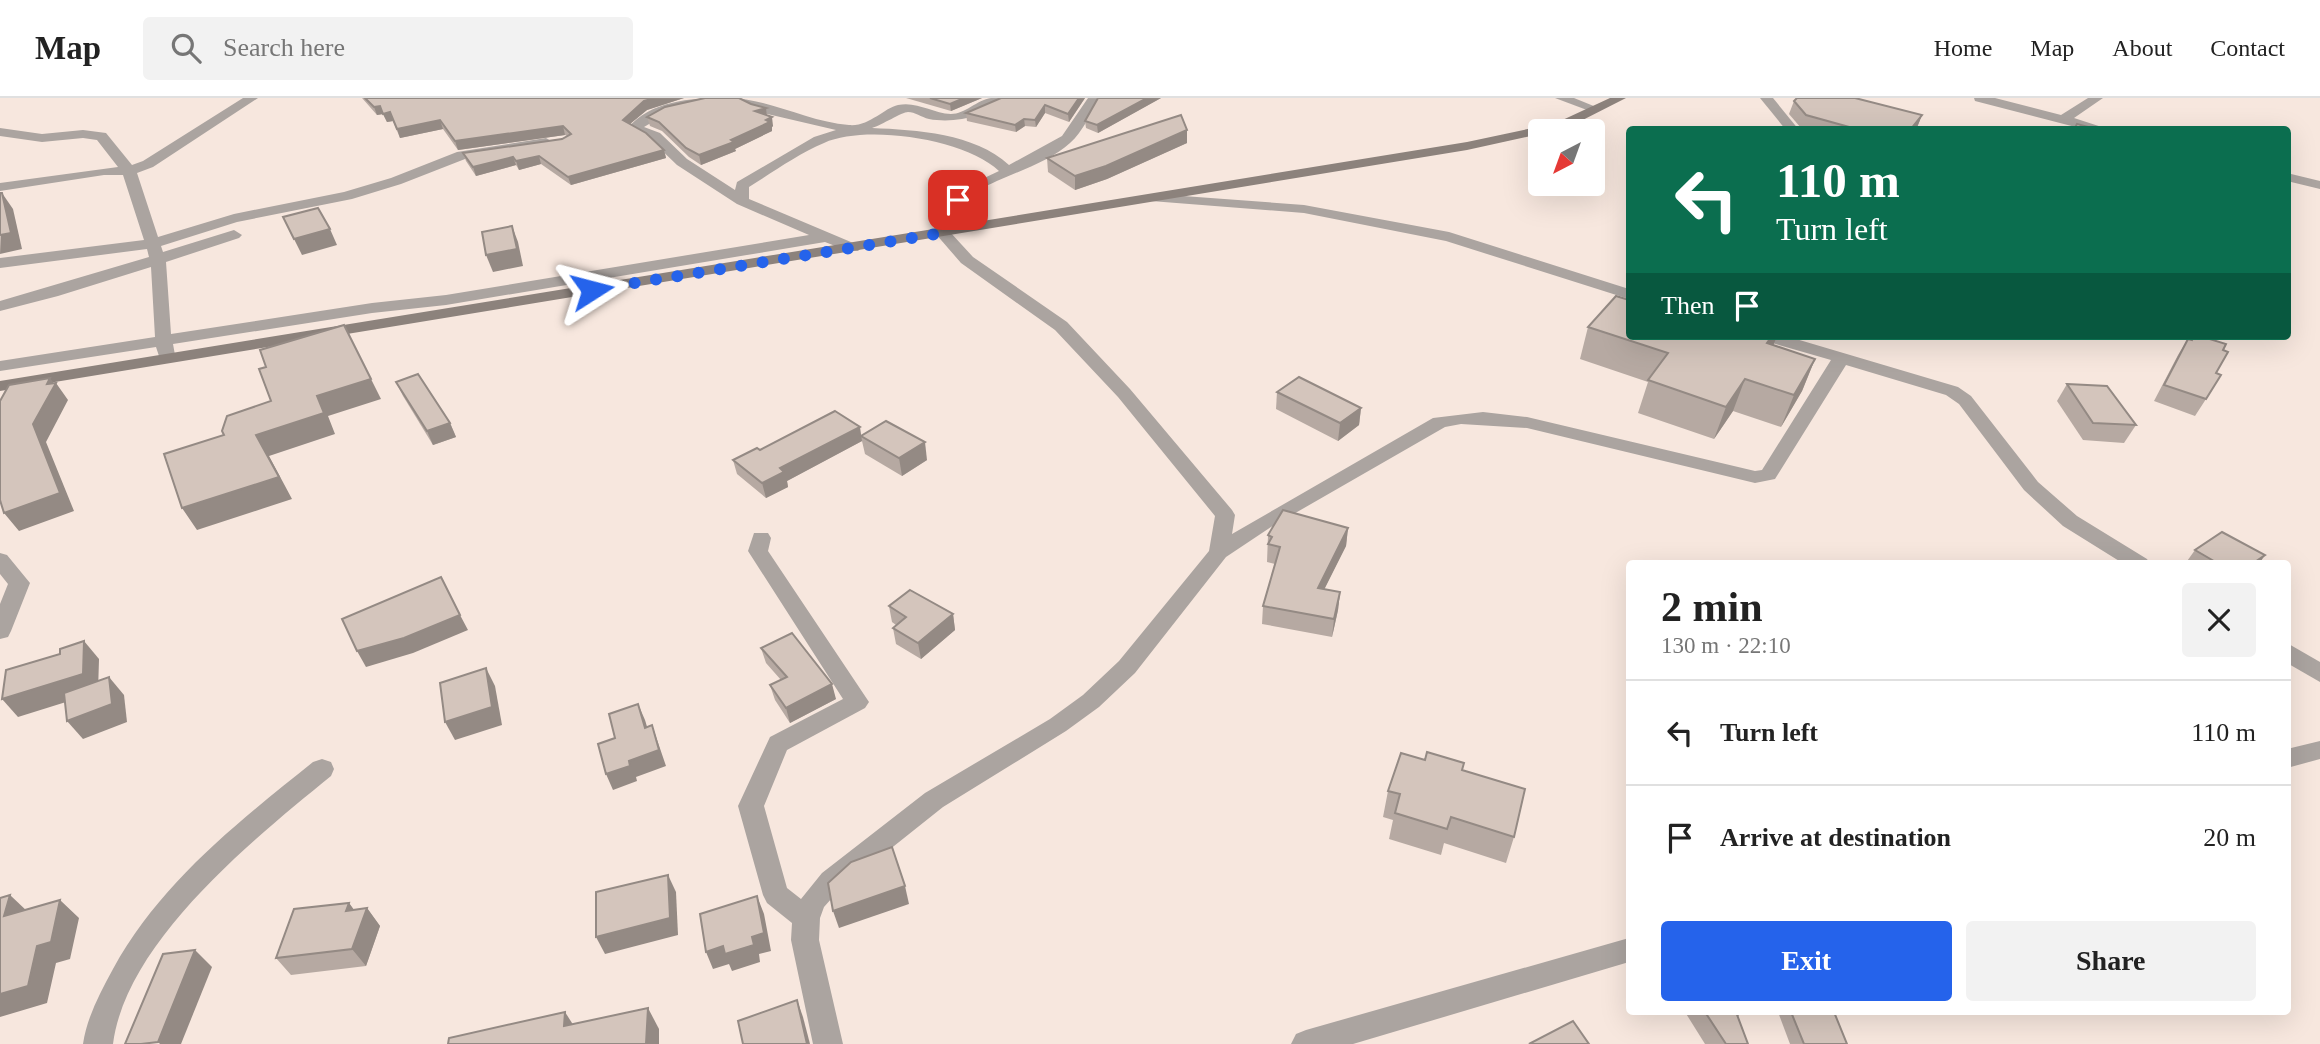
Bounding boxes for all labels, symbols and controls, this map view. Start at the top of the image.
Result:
search box [143,17,633,80]
icon: search [167,29,205,67]
text: Map [35,30,101,66]
text: Search here [223,33,345,62]
text: Home [1934,35,1992,61]
text: Map [2030,35,2074,61]
text: About [2112,35,2172,61]
text: Contact [2210,35,2285,61]
north arrow [1528,119,1605,196]
map controls [1528,119,1605,196]
text: 110 m [1776,153,1900,208]
icon: left [1661,154,1752,245]
pin [928,170,988,230]
icon: arrive [939,181,977,219]
text: Turn left [1776,211,1888,247]
position arrow [555,253,629,327]
icon: arrive [1728,287,1766,325]
text: Then [1661,291,1714,320]
button: close [2182,583,2256,657]
text: 2 min [1661,584,1763,630]
text: 130 m · 22:10 [1661,633,1791,658]
icon: left [1661,714,1699,752]
text: Turn left [1720,718,1818,747]
text: 110 m [2191,718,2256,747]
icon: arrive [1661,819,1699,857]
text: Arrive at destination [1720,823,1951,852]
text: 20 m [2203,823,2256,852]
button: Exit [1661,921,1952,1001]
button: Share [1966,921,2256,1001]

